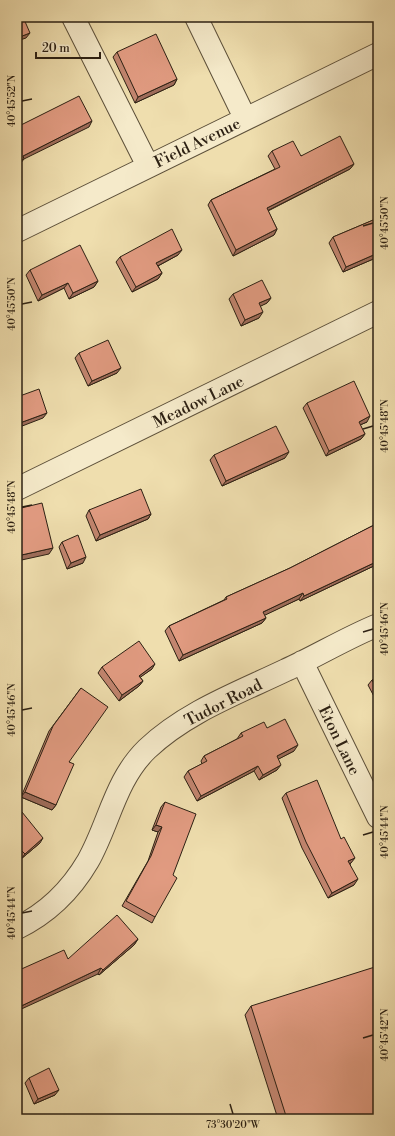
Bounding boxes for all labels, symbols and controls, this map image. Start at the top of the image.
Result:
scale bar [36,34,100,60]
text: 20 m [42,41,70,56]
text: 40°45'52"N [6,74,18,127]
street label: Field Avenue [151,113,244,172]
text: 40°45'50"N [379,196,391,250]
text: 40°45'50"N [6,277,18,331]
street label: Meadow Lane [150,371,247,433]
text: 40°45'48"N [379,399,391,453]
text: 40°45'48"N [6,480,18,534]
text: 40°45'46"N [379,602,391,656]
street label: Tudor Road [181,675,266,731]
text: 40°45'46"N [6,683,18,737]
street label: Eton Lane [314,703,364,778]
text: 40°45'44"N [379,805,391,859]
text: 40°45'44"N [6,886,18,940]
text: 40°45'42"N [379,1008,391,1061]
text: 73°30'20"W [206,1119,261,1131]

